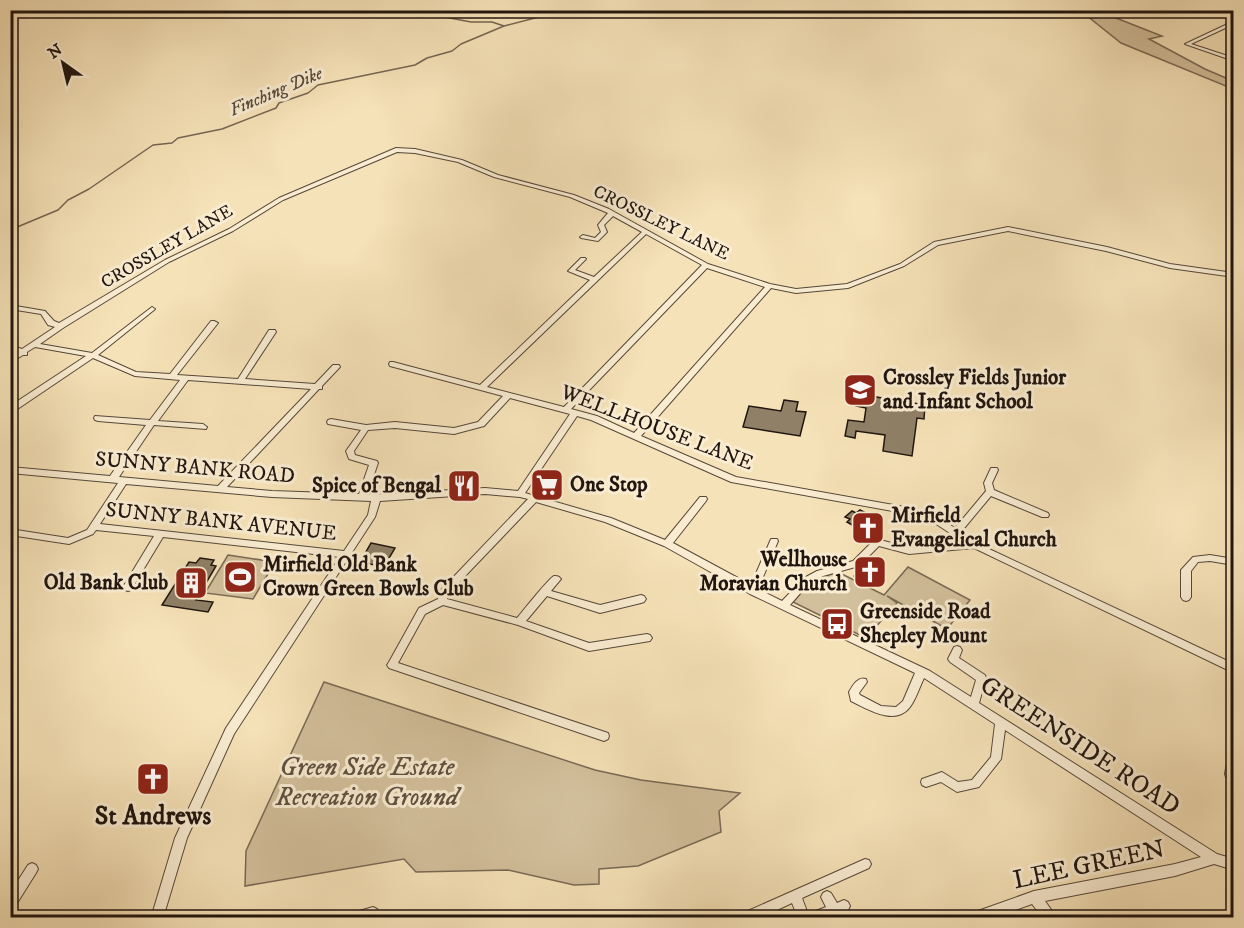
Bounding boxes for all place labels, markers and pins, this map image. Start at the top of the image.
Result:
place label: Crossley Fields Junior and Infant School [883,365,1067,415]
school or university icon: Crossley Fields Junior and Infant School [842,372,878,408]
supermarket icon: One Stop [529,467,565,503]
restaurant icon: Spice of Bengal [446,468,482,504]
place label: One Stop [570,472,648,498]
place label: Spice of Bengal [312,473,442,499]
place label: Mirfield Evangelical Church [891,503,1058,553]
church icon: Mirfield Evangelical Church [850,510,886,546]
place label: Wellhouse Moravian Church [699,547,848,597]
place label: Mirfield Old Bank Crown Green Bowls Club [263,552,474,602]
church icon: Wellhouse Moravian Church [852,554,888,590]
sports icon: Mirfield Old Bank Crown Green Bowls Club [222,559,258,595]
building icon: Old Bank Club [173,565,209,601]
place label: Old Bank Club [44,570,168,596]
place label: Greenside Road Shepley Mount [860,599,991,649]
bus stop icon: Greenside Road Shepley Mount [819,606,855,642]
church icon: St Andrews [135,761,171,797]
place label: St Andrews [95,800,211,833]

